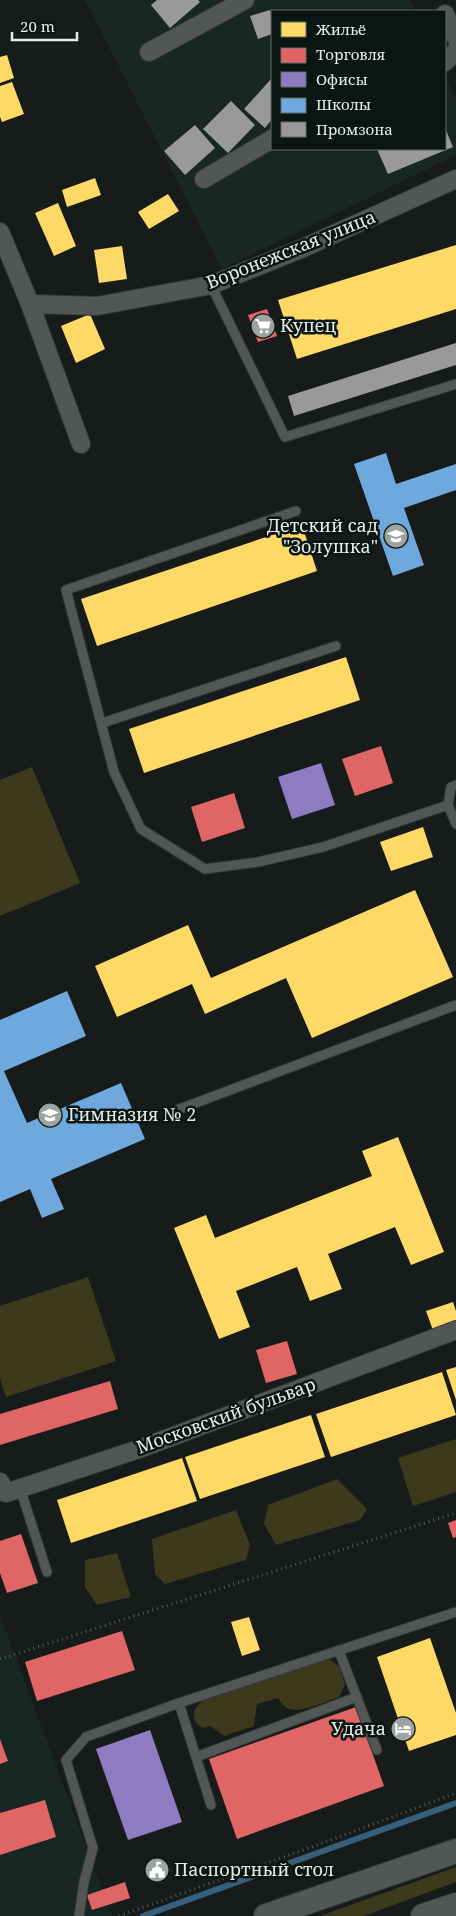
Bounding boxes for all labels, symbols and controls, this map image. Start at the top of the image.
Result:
scale bar [12,10,78,42]
legend [271,10,446,150]
text: 20 m [20,16,55,36]
text: Жильё [315,19,366,39]
text: Торговля [316,44,385,64]
text: Офисы [316,69,368,89]
text: Школы [316,94,371,114]
text: Промзона [316,119,393,139]
street label: Воронежская улица [202,204,379,294]
supermarket icon: Купец [250,313,276,339]
place label: Купец [280,313,336,337]
place label: Детский сад "Золушка" [267,513,378,558]
school or university icon: Детский сад "Золушка" [383,523,409,549]
school or university icon: Гимназия № 2 [37,1102,63,1128]
place label: Гимназия № 2 [68,1102,196,1126]
street label: Московский бульвар [133,1371,319,1459]
place label: Удача [331,1716,386,1740]
hotel icon: Удача [390,1716,416,1742]
public building icon: Паспортный стол [144,1857,170,1883]
place label: Паспортный стол [174,1857,334,1881]

